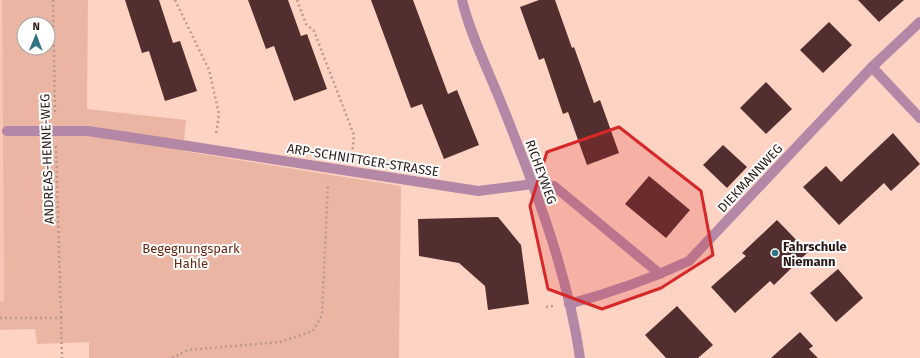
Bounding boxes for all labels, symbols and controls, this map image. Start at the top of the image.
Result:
north arrow [16,16,56,56]
text: N [32,20,40,33]
street label: ANDREAS-HENNE-WEG [37,94,57,224]
street label: RICHEYWEG [522,138,560,206]
street label: ARP-SCHNITTGER-STRASSE [286,141,440,179]
street label: DIEKMANNWEG [715,141,785,215]
place label: Fahrschule Niemann [783,239,847,269]
park label: Begegnungspark Hahle [142,241,240,271]
marker: Fahrschule Niemann [770,248,780,258]

